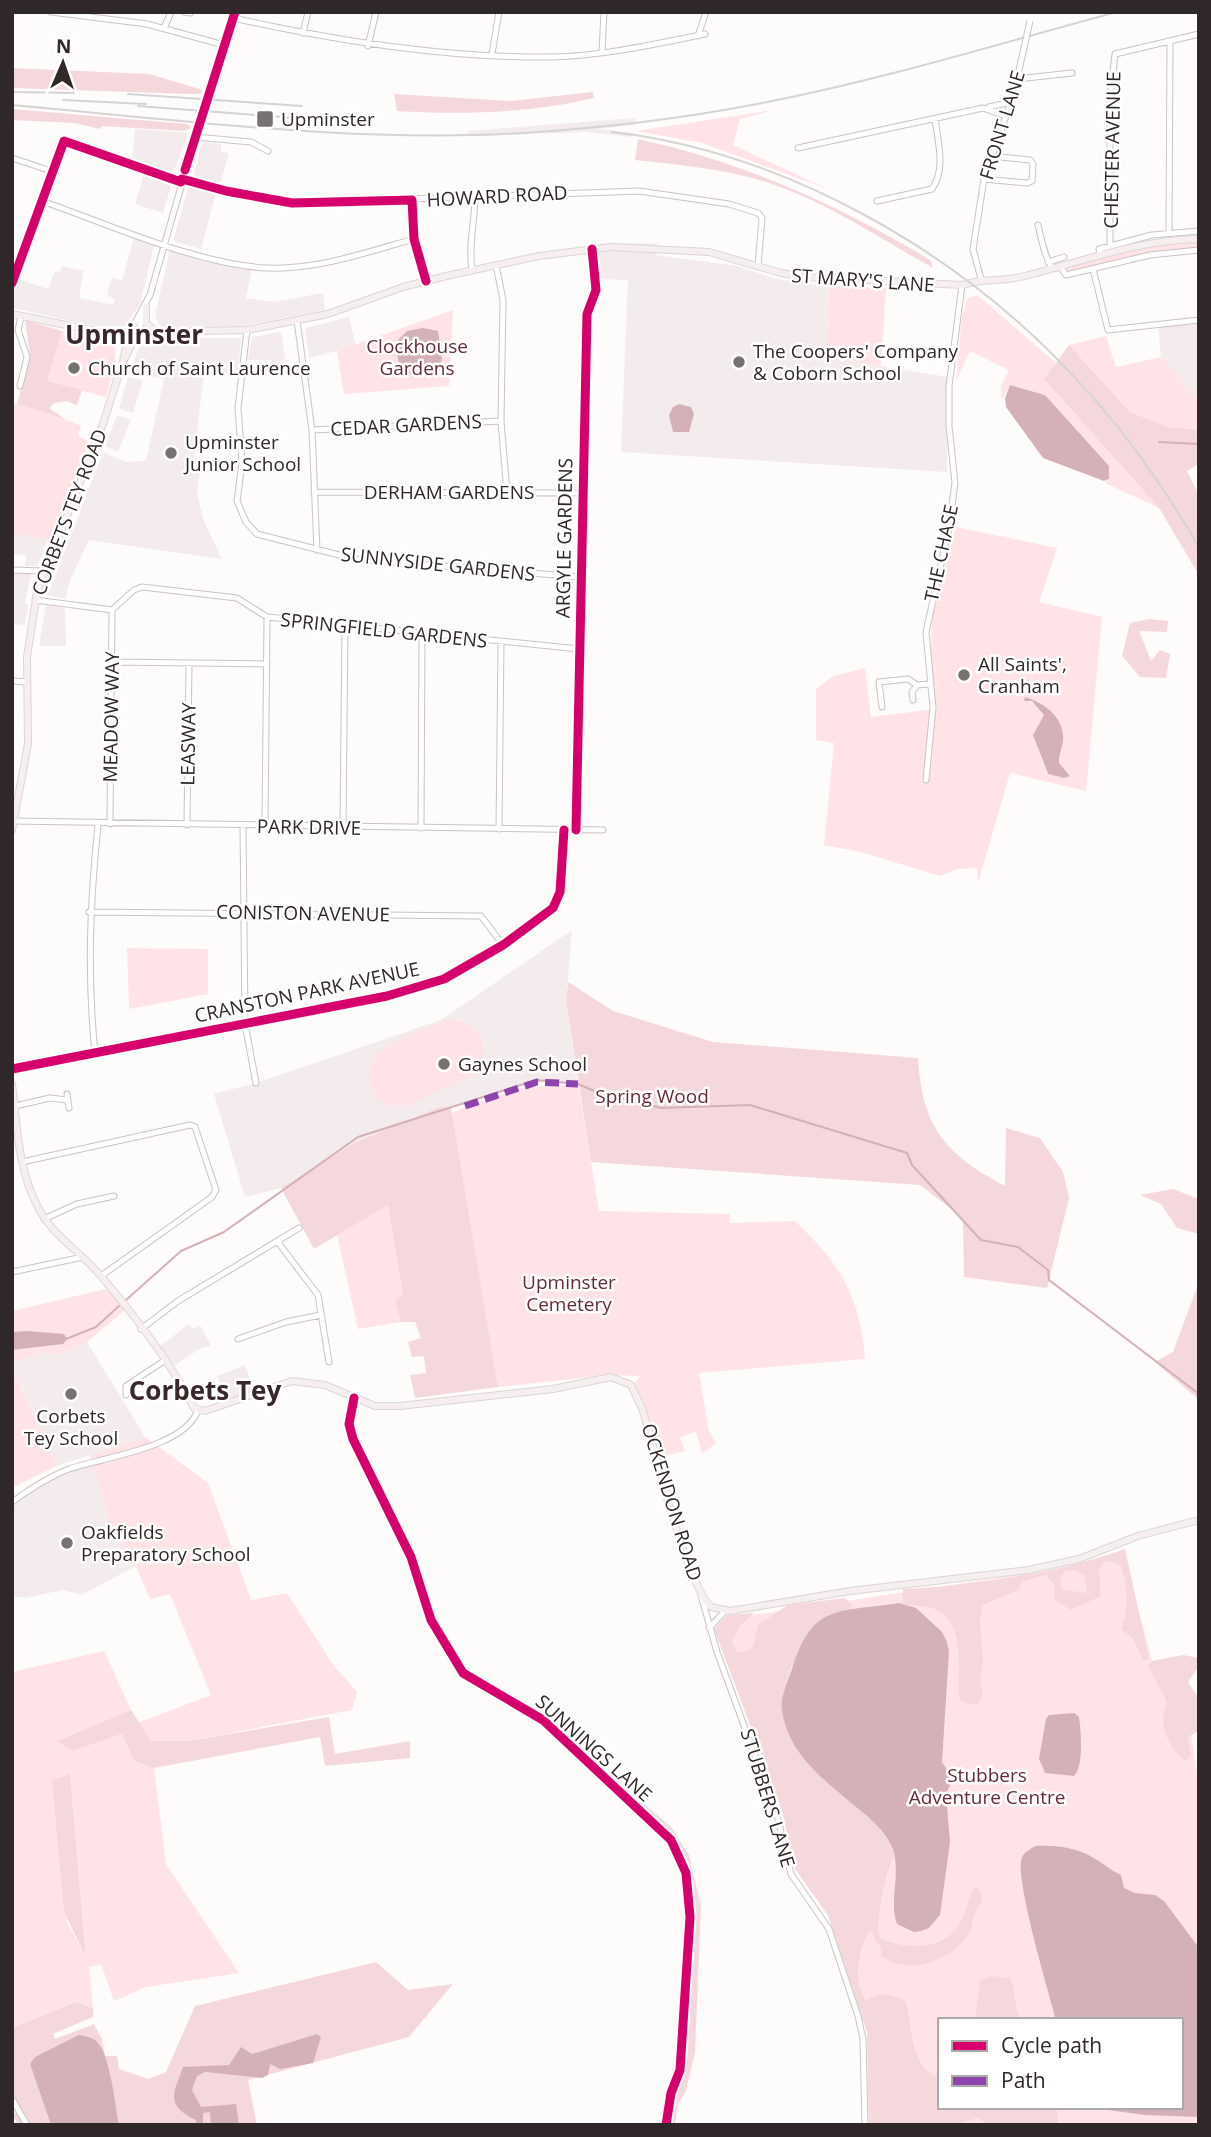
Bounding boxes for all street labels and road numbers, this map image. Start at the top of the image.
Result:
street label: FRONT LANE [973,67,1031,183]
street label: CHESTER AVENUE [1098,71,1126,229]
street label: HOWARD ROAD [426,179,568,213]
street label: ST MARY'S LANE [790,262,936,298]
street label: CEDAR GARDENS [330,408,482,442]
street label: CORBETS TEY ROAD [25,425,113,599]
street label: ARGYLE GARDENS [550,458,578,618]
street label: DERHAM GARDENS [364,479,534,505]
street label: THE CHASE [918,502,964,604]
street label: SUNNYSIDE GARDENS [340,541,536,587]
street label: SPRINGFIELD GARDENS [279,606,489,654]
street label: MEADOW WAY [97,651,125,783]
street label: LEASWAY [174,702,202,786]
street label: PARK DRIVE [257,813,361,841]
street label: CONISTON AVENUE [216,898,390,928]
street label: CRANSTON PARK AVENUE [192,955,422,1029]
street label: OCKENDON ROAD [636,1420,708,1584]
street label: SUNNINGS LANE [530,1689,658,1807]
street label: STUBBERS LANE [735,1725,801,1871]

